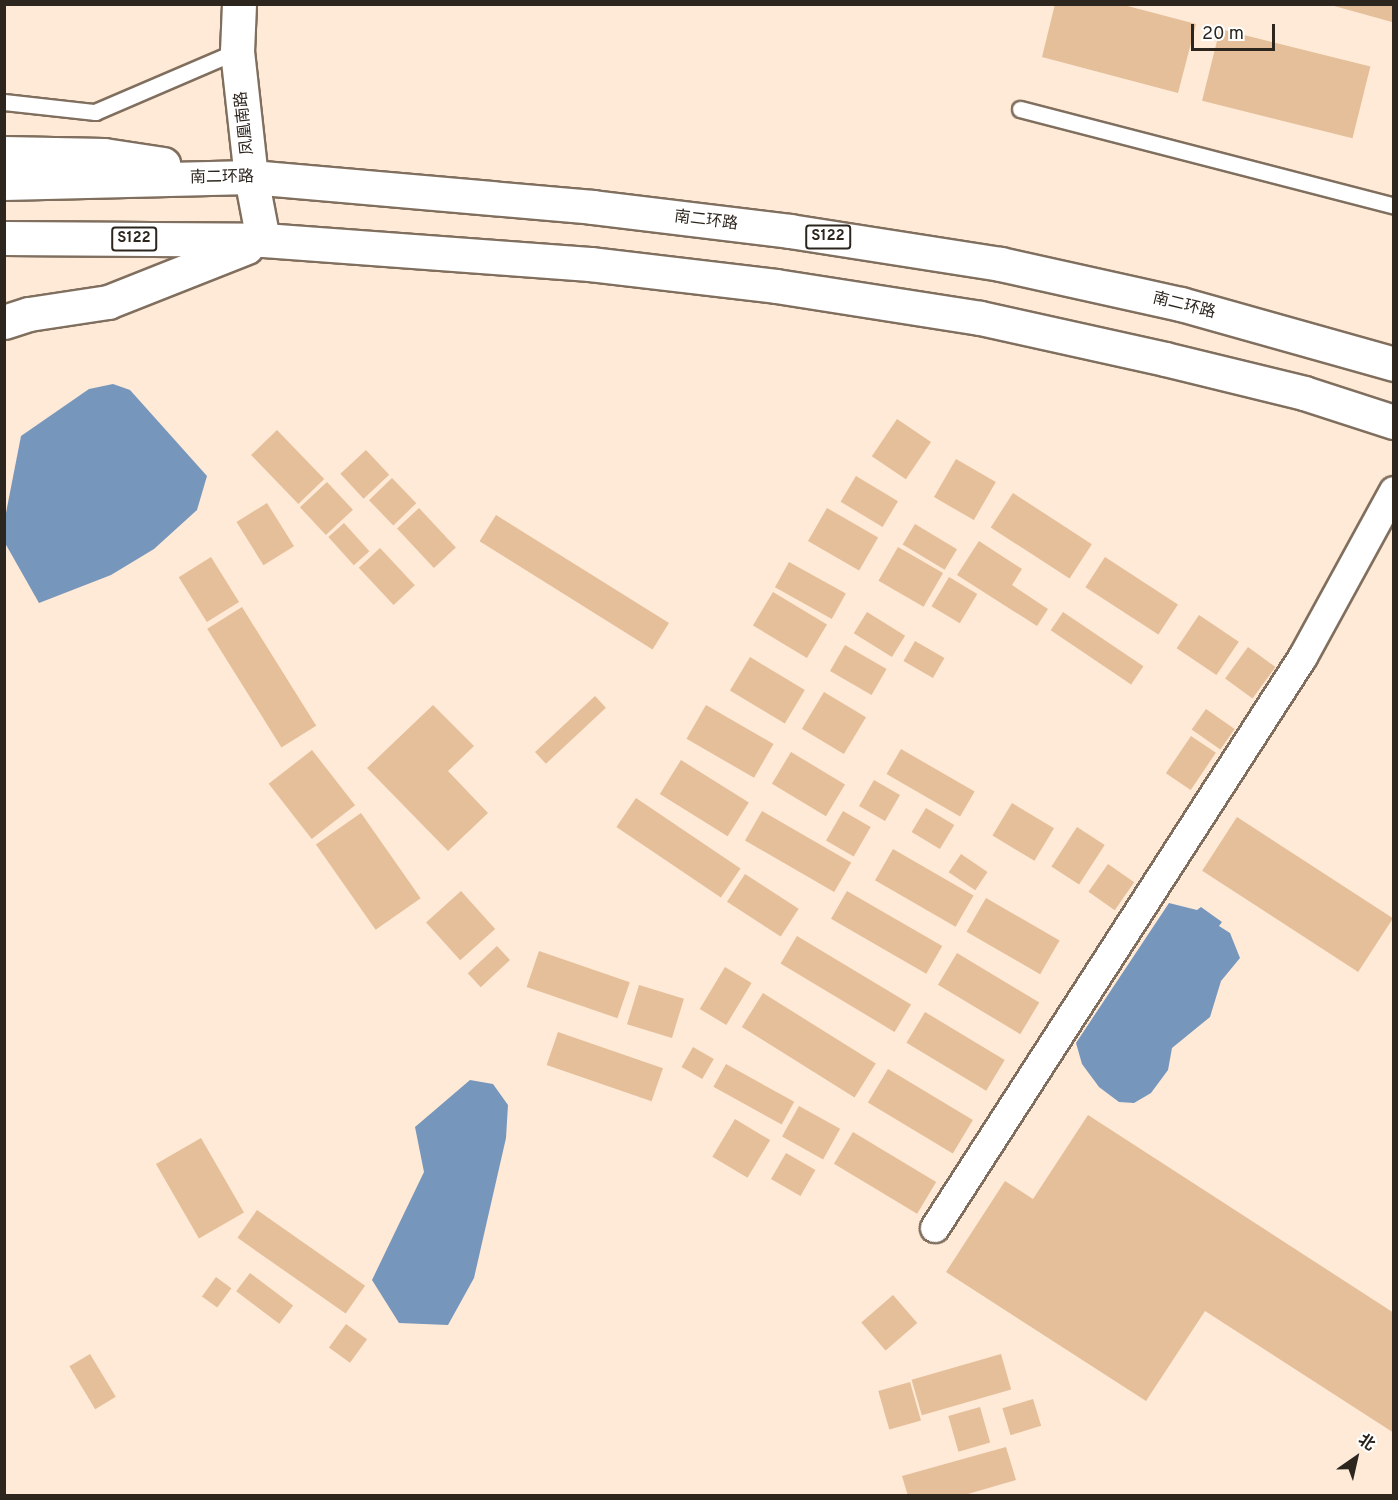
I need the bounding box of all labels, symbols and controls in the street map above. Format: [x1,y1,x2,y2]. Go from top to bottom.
scale bar [1194,12,1278,50]
text: 20 m [1202,23,1244,46]
street label: 凤凰南路 [232,90,258,156]
street label: 南二环路 [190,168,254,188]
street label: 南二环路 [673,208,739,234]
road number: S122 [804,225,852,249]
road number: S122 [110,227,158,251]
street label: 南二环路 [1151,289,1217,323]
north arrow [1326,1428,1386,1488]
text: 北 [1354,1430,1378,1456]

